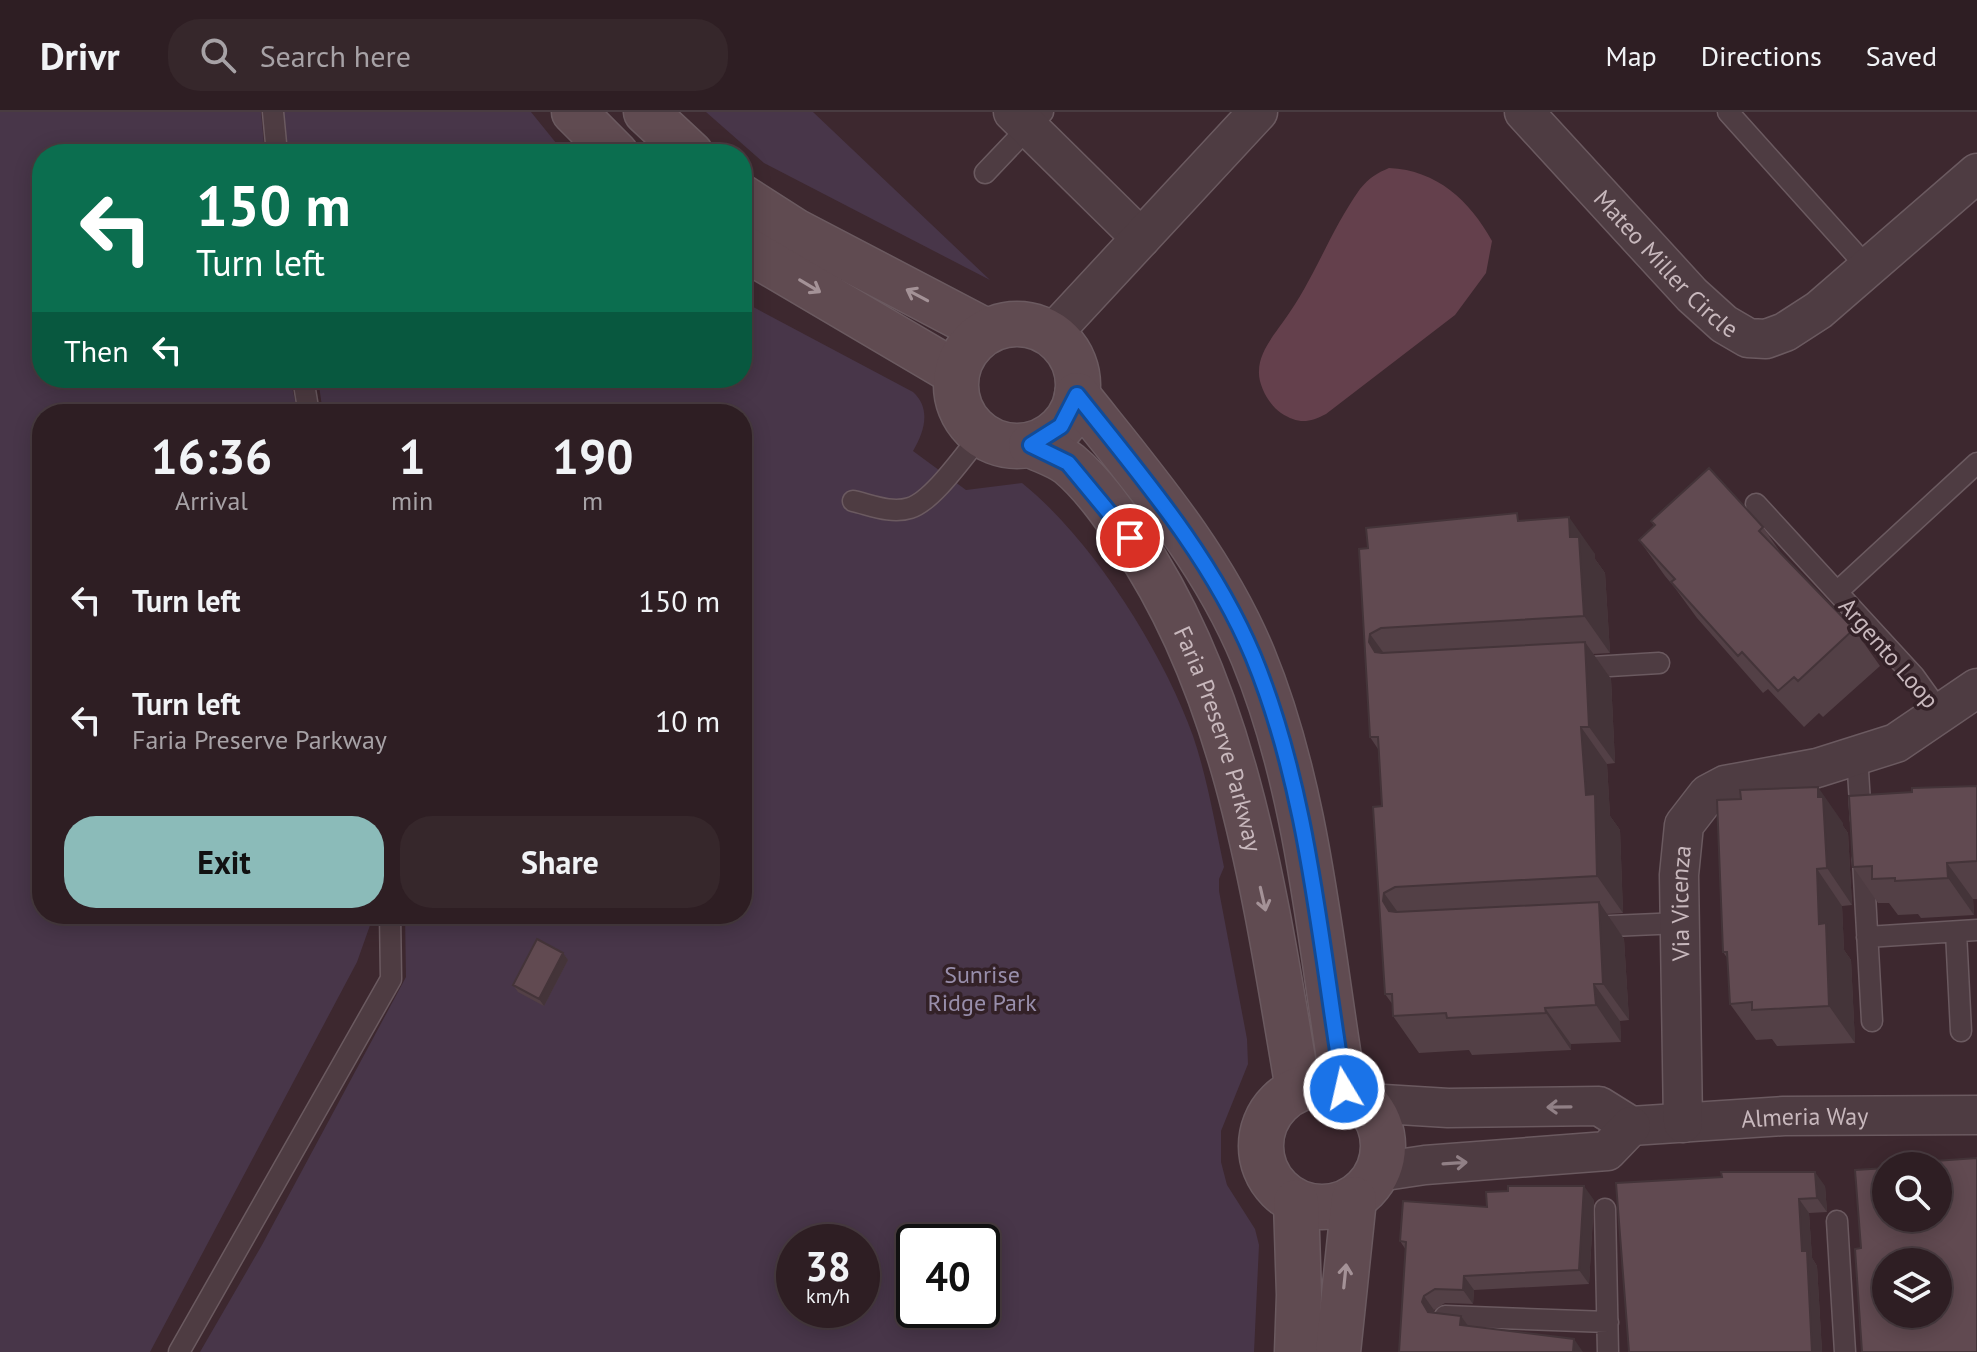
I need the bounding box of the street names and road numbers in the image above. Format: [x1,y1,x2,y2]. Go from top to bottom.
street label: Mateo Miller Circle [1587,183,1744,344]
street label: Argento Loop [1832,591,1946,715]
street label: Faria Preserve Parkway [1167,621,1270,855]
street label: Via Vicenza [1663,844,1697,962]
street label: Almeria Way [1740,1100,1868,1134]

